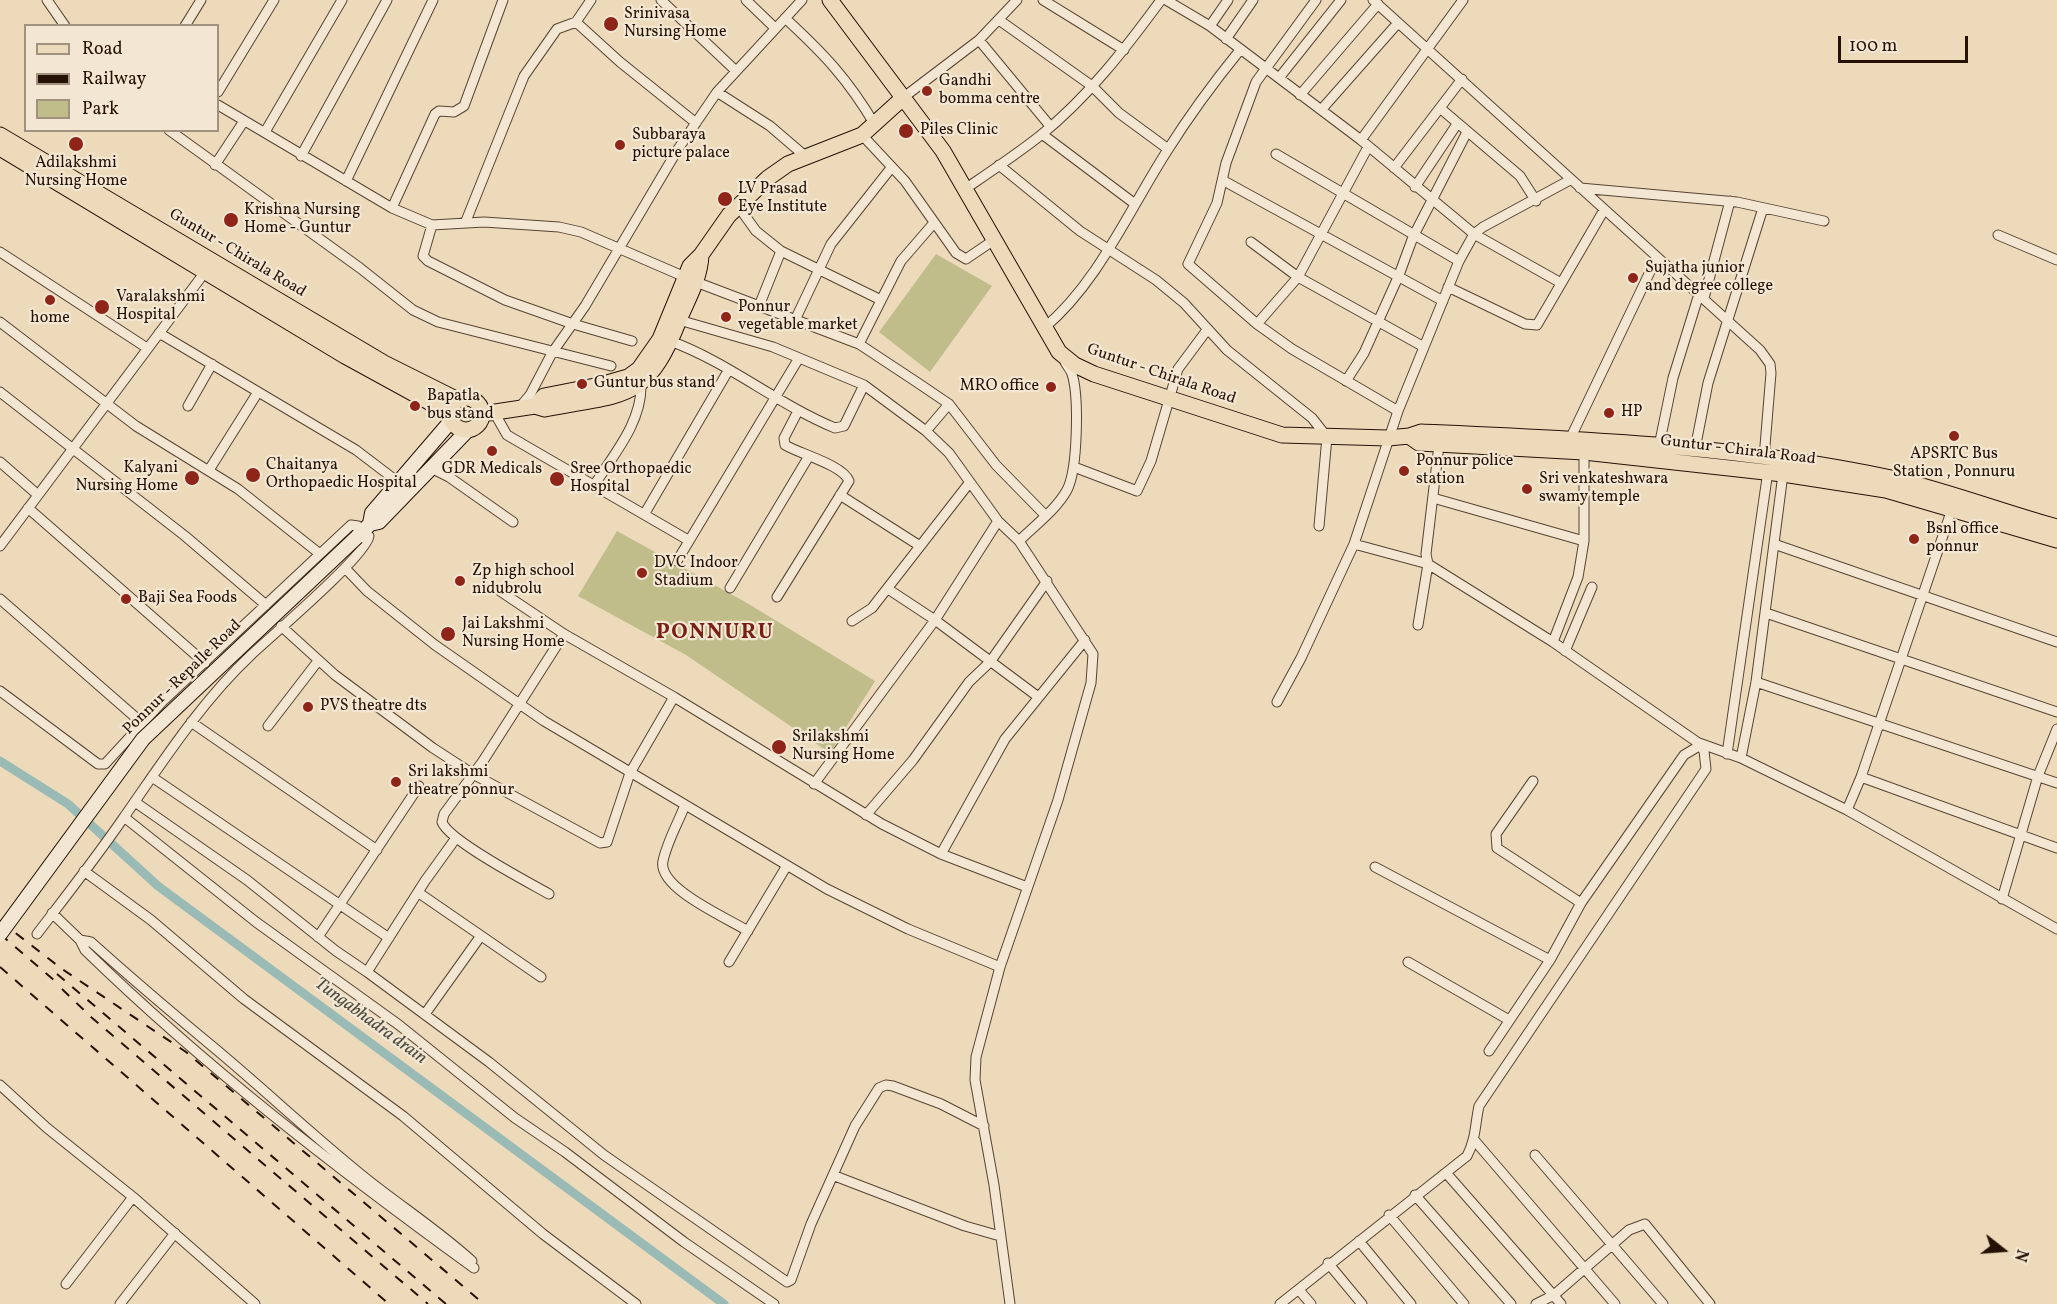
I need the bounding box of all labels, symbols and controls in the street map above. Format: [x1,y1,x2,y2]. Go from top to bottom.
place label: Srinivasa Nursing Home [624,5,726,43]
marker: Srinivasa Nursing Home [602,15,620,33]
legend [24,24,219,132]
scale bar [1841,24,1972,62]
text: 100 m [1849,34,1898,59]
text: Road [82,37,123,62]
text: Railway [82,67,146,92]
place label: Gandhi bomma centre [939,72,1040,110]
marker: Gandhi bomma centre [920,84,934,98]
text: Park [82,97,119,122]
place label: Piles Clinic [920,121,998,141]
marker: Piles Clinic [897,122,915,140]
place label: Subbaraya picture palace [632,126,730,164]
marker: Adilakshmi Nursing Home [67,135,85,153]
marker: Subbaraya picture palace [613,138,627,152]
place label: Adilakshmi Nursing Home [25,154,127,192]
place label: LV Prasad Eye Institute [738,180,827,218]
marker: LV Prasad Eye Institute [716,190,734,208]
place label: Krishna Nursing Home - Guntur [244,201,360,239]
street label: Guntur - Chirala Road [165,206,309,302]
marker: Krishna Nursing Home - Guntur [222,211,240,229]
place label: Sujatha junior and degree college [1645,259,1773,297]
marker: Sujatha junior and degree college [1626,271,1640,285]
place label: Varalakshmi Hospital [116,288,205,326]
marker: home [43,293,57,307]
marker: Varalakshmi Hospital [93,298,111,316]
place label: Ponnur vegetable market [738,298,858,336]
place label: home [30,309,70,329]
marker: Ponnur vegetable market [719,310,733,324]
street label: Guntur - Chirala Road [1084,340,1238,410]
place label: Guntur bus stand [594,374,716,394]
marker: Guntur bus stand [575,377,589,391]
place label: MRO office [960,377,1039,397]
marker: MRO office [1044,380,1058,394]
place label: Bapatla bus stand [427,387,494,425]
marker: Bapatla bus stand [408,399,422,413]
place label: HP [1621,403,1642,423]
marker: HP [1602,406,1616,420]
marker: APSRTC Bus Station , Ponnuru [1947,429,1961,443]
street label: Guntur - Chirala Road [1659,432,1817,470]
marker: GDR Medicals [485,444,499,458]
place label: APSRTC Bus Station , Ponnuru [1893,445,2015,483]
place label: Ponnur police station [1416,452,1513,490]
place label: Chaitanya Orthopaedic Hospital [266,456,417,494]
place label: Kalyani Nursing Home [76,459,178,497]
place label: GDR Medicals [442,460,542,480]
place label: Sree Orthopaedic Hospital [570,460,692,498]
marker: Ponnur police station [1397,464,1411,478]
marker: Chaitanya Orthopaedic Hospital [244,466,262,484]
marker: Kalyani Nursing Home [183,469,201,487]
marker: Sree Orthopaedic Hospital [548,470,566,488]
place label: Sri venkateshwara swamy temple [1539,470,1668,508]
marker: Sri venkateshwara swamy temple [1520,482,1534,496]
place label: Bsnl office ponnur [1926,520,1999,558]
marker: Bsnl office ponnur [1907,532,1921,546]
place label: DVC Indoor Stadium [654,554,738,592]
place label: Zp high school nidubrolu [472,562,575,600]
marker: DVC Indoor Stadium [635,566,649,580]
marker: Zp high school nidubrolu [453,574,467,588]
place label: Baji Sea Foods [138,589,237,609]
marker: Baji Sea Foods [119,592,133,606]
place label: Jai Lakshmi Nursing Home [462,615,564,653]
street label: Ponnur - Repalle Road [120,616,246,740]
district label: PONNURU [656,621,774,647]
marker: Jai Lakshmi Nursing Home [439,625,457,643]
place label: PVS theatre dts [320,697,427,717]
marker: PVS theatre dts [301,700,315,714]
place label: Srilakshmi Nursing Home [792,728,894,766]
marker: Srilakshmi Nursing Home [770,738,788,756]
place label: Sri lakshmi theatre ponnur [408,763,514,801]
marker: Sri lakshmi theatre ponnur [389,775,403,789]
water label: Tungabhadra drain [310,974,430,1070]
north arrow [1973,1220,2033,1280]
text: N [2008,1246,2032,1264]

